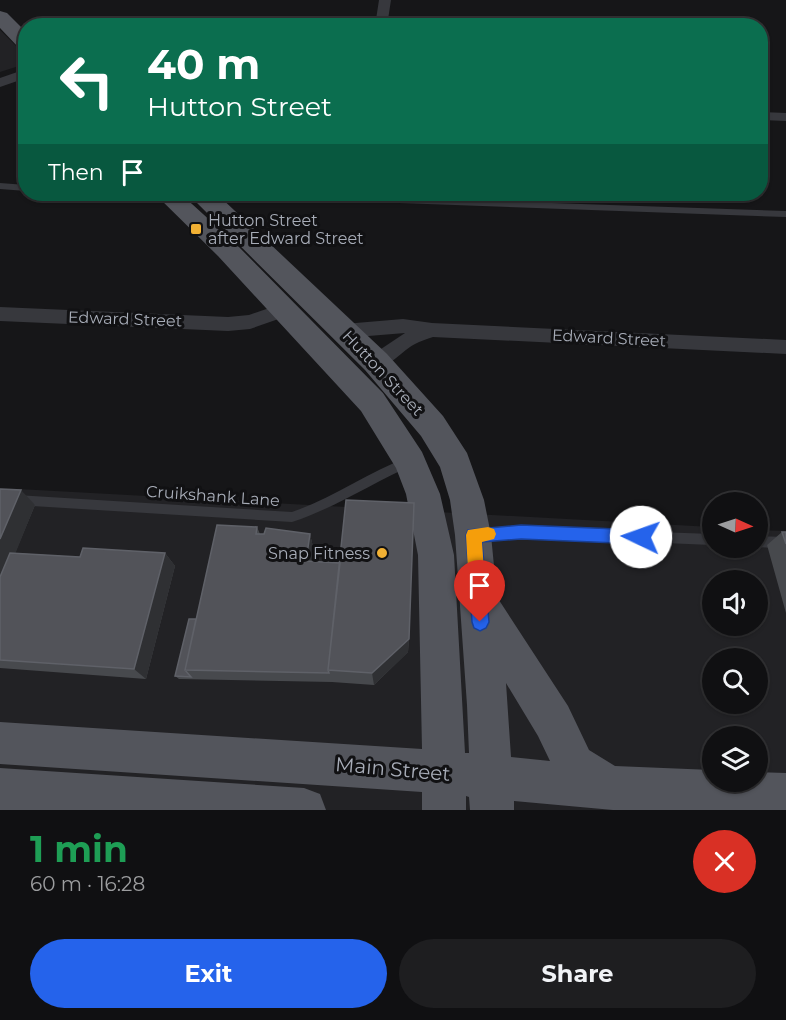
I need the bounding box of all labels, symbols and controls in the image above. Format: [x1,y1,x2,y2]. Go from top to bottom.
text: 40 m [147,38,260,90]
icon: left [48,42,126,120]
text: Hutton Street [147,90,332,123]
icon: arrive [116,156,149,189]
text: Then [48,159,104,186]
place label: Hutton Street after Edward Street [208,211,364,248]
marker: Hutton Street after Edward Street [189,222,203,236]
street label: Edward Street [68,308,183,331]
street label: Hutton Street [339,326,428,420]
street label: Edward Street [551,326,667,351]
street label: Cruikshank Lane [145,482,281,510]
north arrow [702,492,768,558]
map controls [702,492,768,792]
position arrow [609,505,673,569]
place label: Snap Fitness [268,544,370,563]
marker: Snap Fitness [375,546,389,560]
pin [454,560,505,622]
icon: arrive [463,569,496,602]
button: sound [702,570,768,636]
button: search [702,648,768,714]
button: layers [702,726,768,792]
street label: Main Street [334,752,452,786]
text: 1 min [30,827,128,871]
button: close [693,830,756,893]
text: 60 m · 16:28 [30,872,145,896]
button: Exit [30,939,387,1008]
button: Share [399,939,756,1008]

